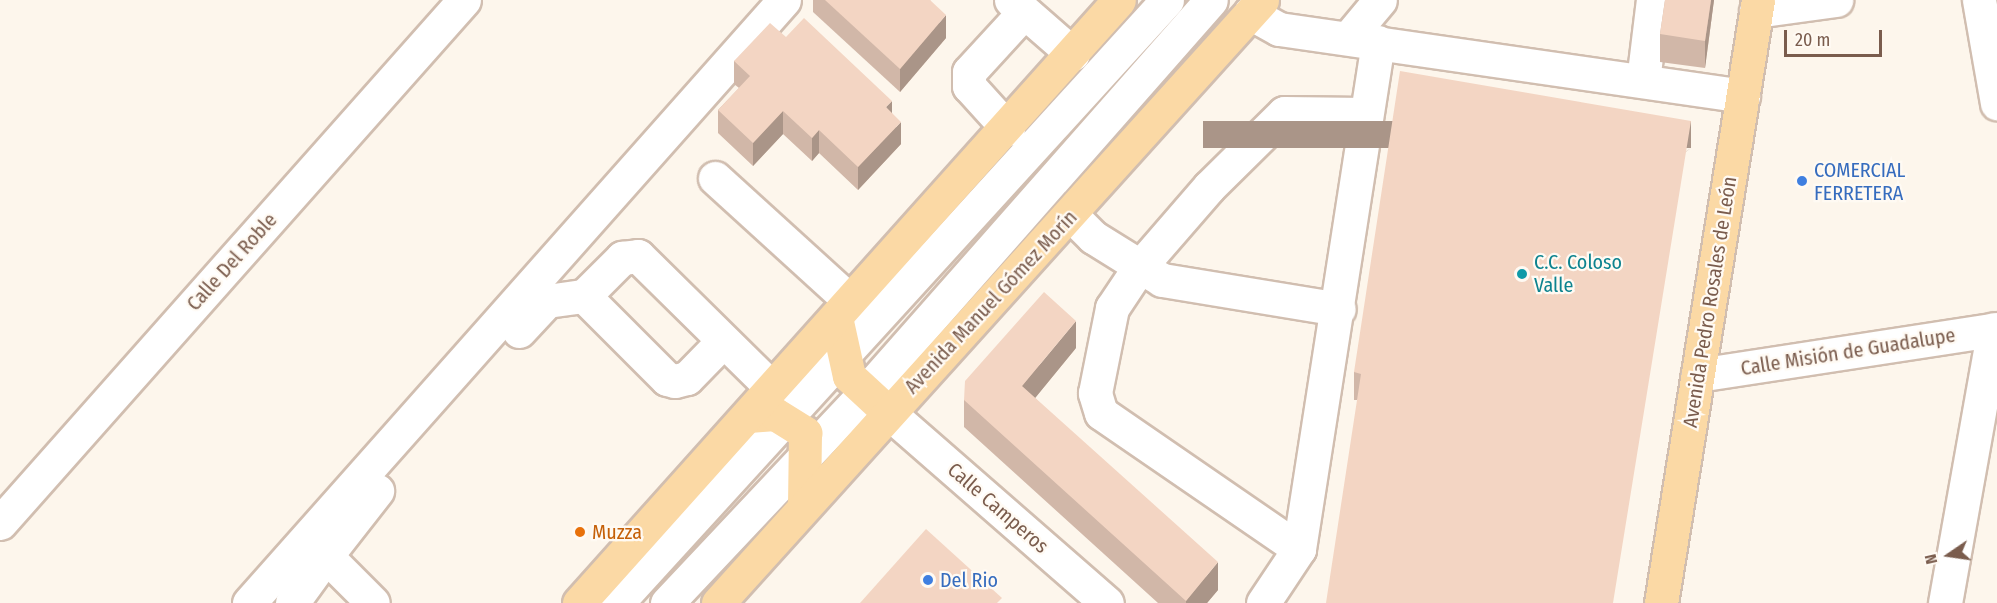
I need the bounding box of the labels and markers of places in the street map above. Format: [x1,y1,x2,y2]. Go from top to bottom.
place label: COMERCIAL FERRETERA [1814,158,1905,205]
marker: COMERCIAL FERRETERA [1795,174,1809,188]
place label: C.C. Coloso Valle [1534,250,1622,297]
marker: C.C. Coloso Valle [1515,267,1529,281]
place label: Muzza [592,520,642,544]
marker: Muzza [573,525,587,539]
place label: Del Rio [940,568,998,592]
marker: Del Rio [921,573,935,587]

